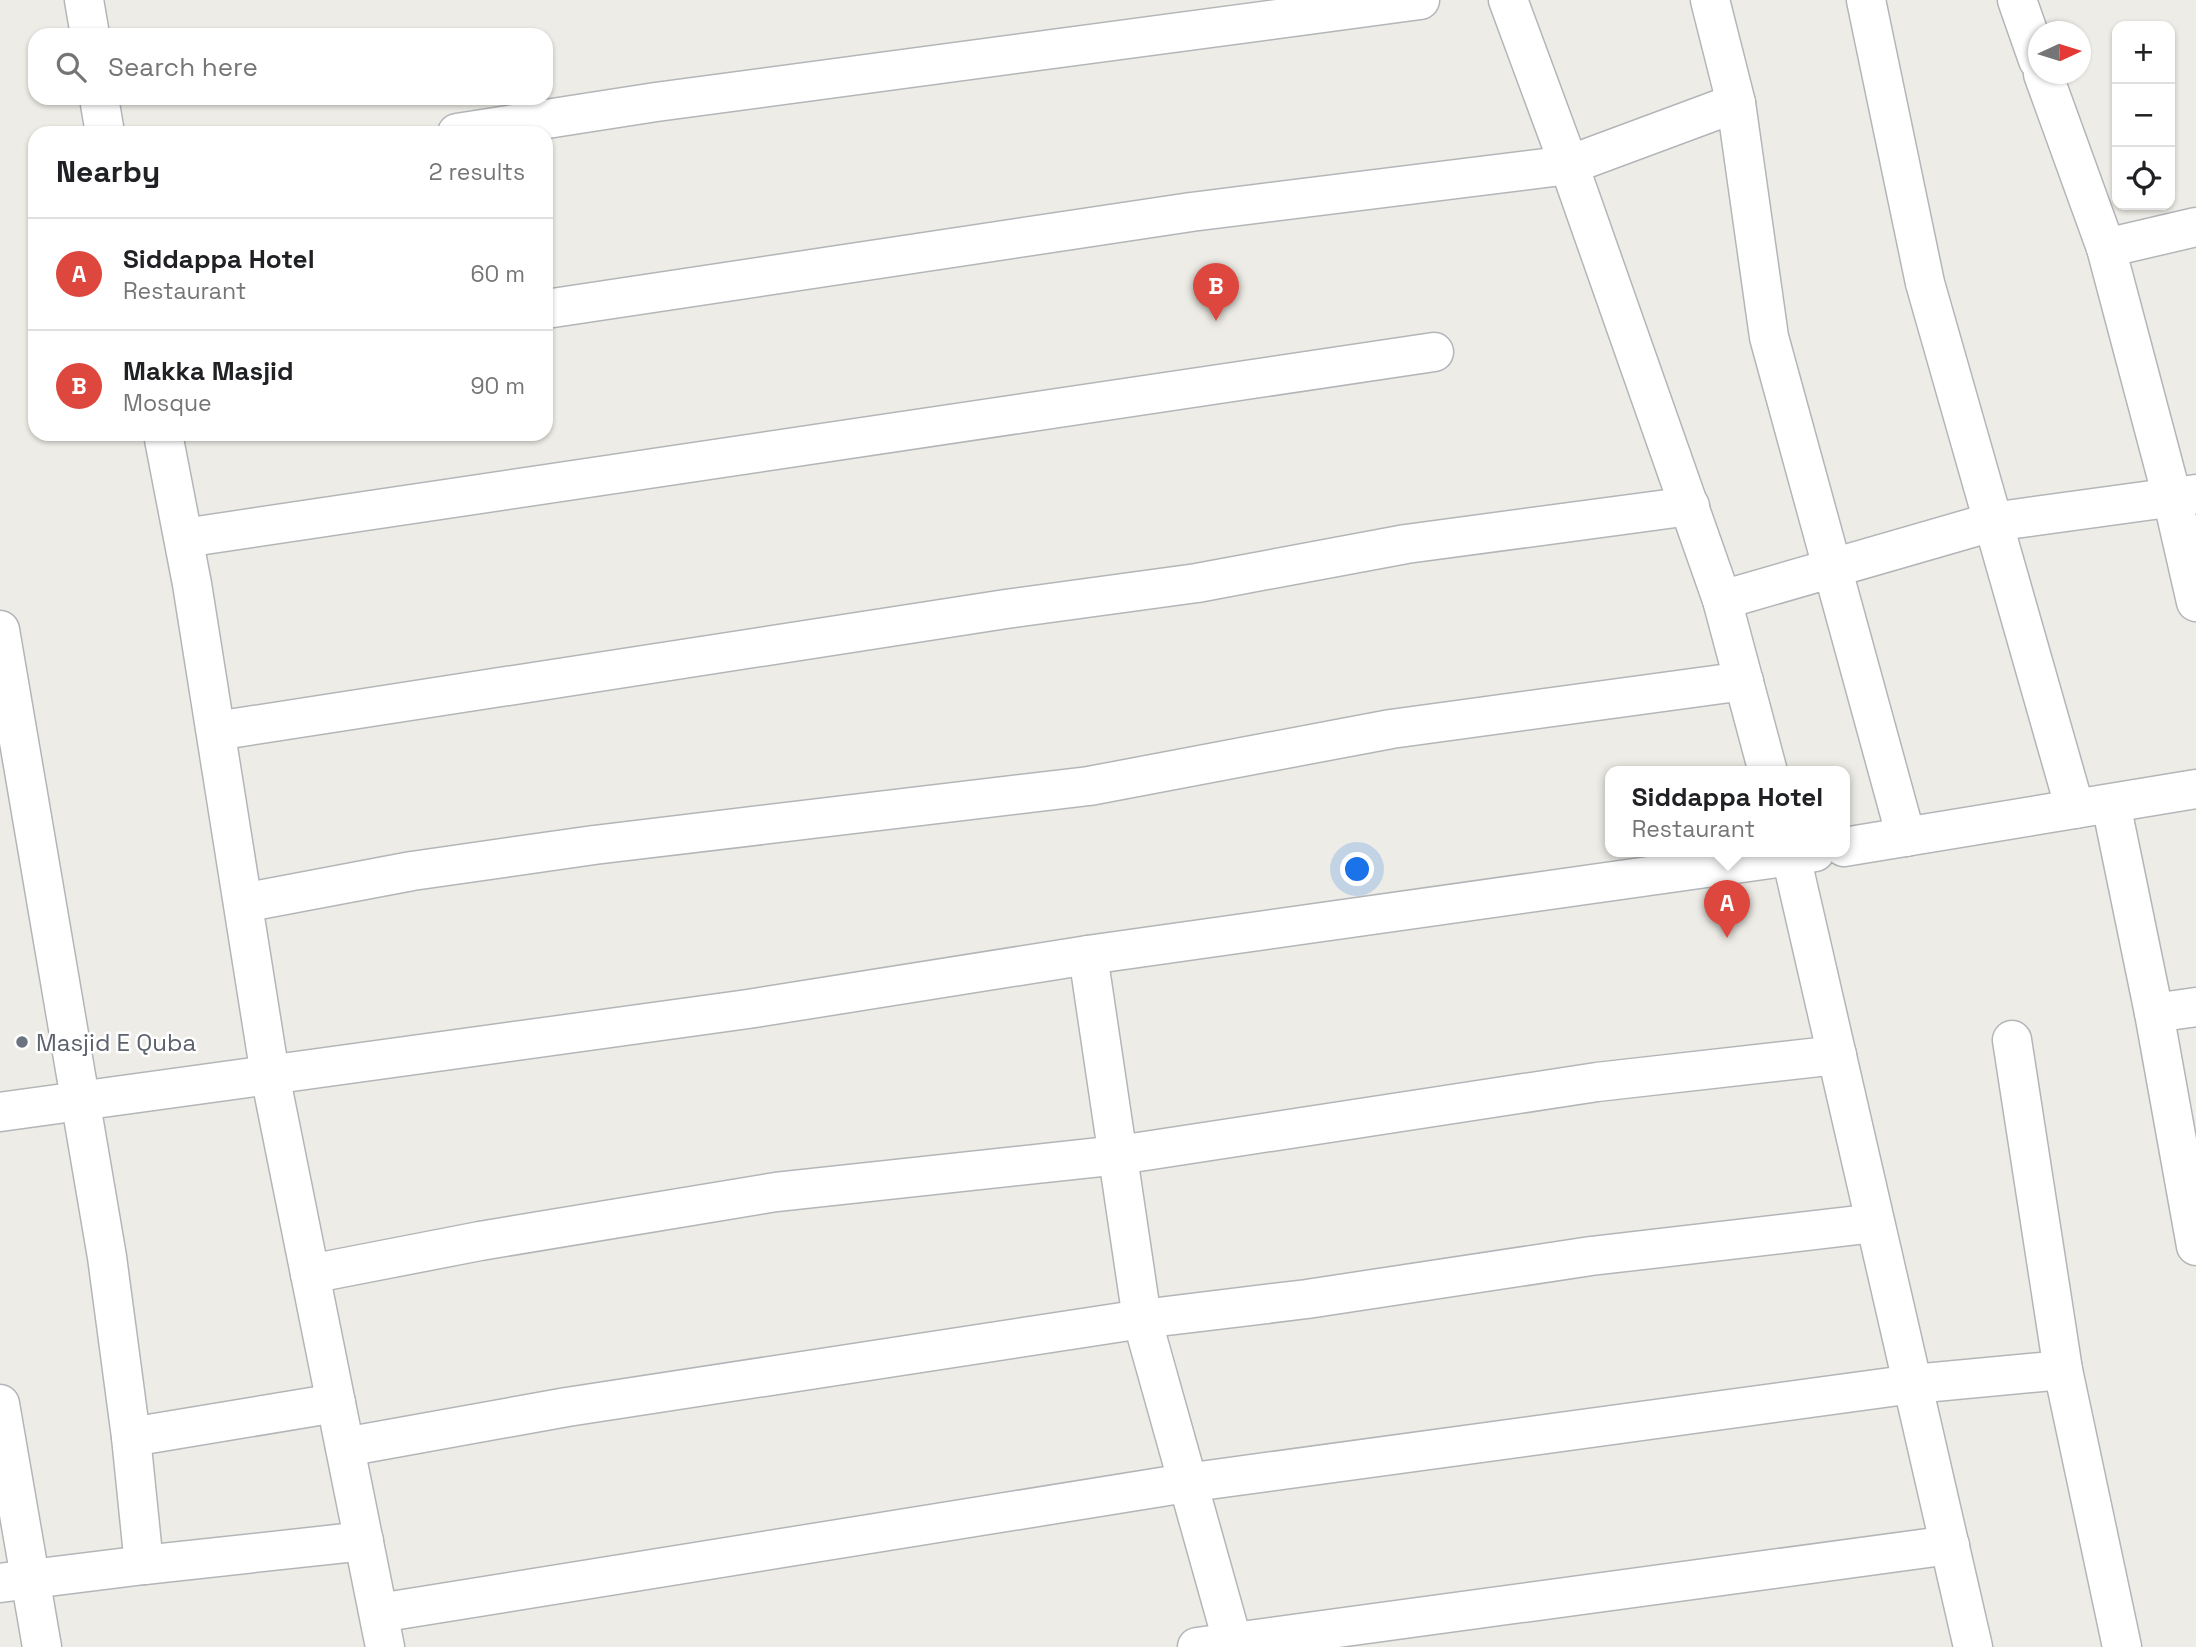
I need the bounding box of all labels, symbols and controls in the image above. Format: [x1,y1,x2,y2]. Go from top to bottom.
north arrow [2028,21,2091,84]
map controls [2112,21,2175,210]
button: + [2112,21,2175,84]
search box [28,28,553,105]
icon: search [52,48,90,86]
text: Search here [108,50,258,84]
button: − [2112,84,2175,147]
button: locate [2112,147,2175,210]
text: Nearby [56,152,160,191]
text: 2 results [429,157,525,187]
text: Siddappa Hotel [123,242,315,276]
text: A [72,259,86,289]
text: 60 m [470,259,525,289]
pin: B [1193,263,1239,321]
text: Restaurant [123,276,246,306]
text: Makka Masjid [123,354,294,388]
text: B [71,371,87,401]
text: 90 m [470,371,525,401]
text: Mosque [123,388,212,418]
popup [1605,766,1850,857]
text: Siddappa Hotel [1632,780,1823,814]
text: Restaurant [1632,814,1755,844]
your location [1340,852,1374,886]
pin: A [1704,880,1750,938]
place label: Masjid E Quba [36,1027,196,1058]
marker: Masjid E Quba [14,1034,30,1050]

